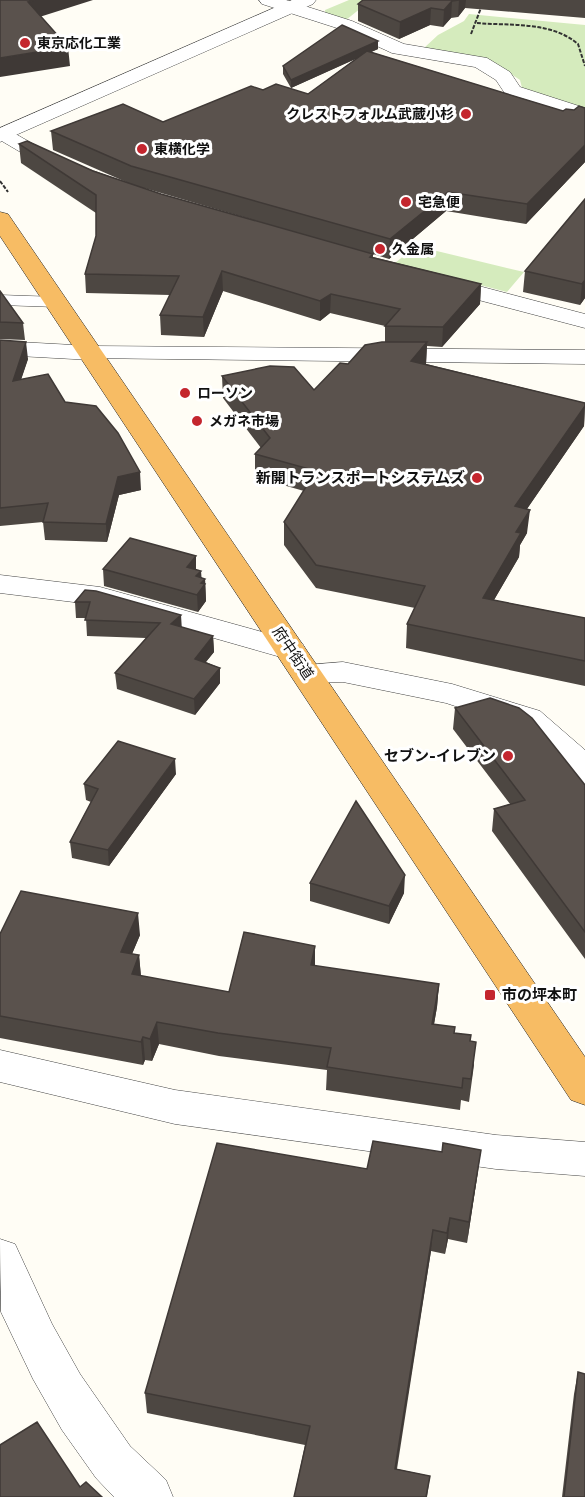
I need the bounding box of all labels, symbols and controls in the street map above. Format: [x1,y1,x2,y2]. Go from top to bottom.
place label: 東京応化工業 [37,35,121,51]
marker: 東京応化工業 [18,36,32,50]
place label: クレストフォルム武蔵小杉 [286,106,454,122]
marker: クレストフォルム武蔵小杉 [459,107,473,121]
place label: 東横化学 [154,141,210,157]
marker: 東横化学 [135,142,149,156]
place label: 宅急便 [418,194,460,210]
marker: 宅急便 [399,195,413,209]
place label: 久金属 [392,241,434,257]
marker: 久金属 [373,242,387,256]
place label: ローソン [197,385,253,401]
marker: ローソン [178,386,192,400]
place label: メガネ市場 [209,413,279,429]
marker: メガネ市場 [190,414,204,428]
place label: 新開トランスポートシステムズ [256,469,465,487]
marker: 新開トランスポートシステムズ [470,471,484,485]
street label: 府中街道 [269,623,317,683]
place label: セブン-イレブン [384,747,496,765]
marker: セブン-イレブン [501,749,515,763]
place label: 市の坪本町 [502,986,577,1004]
marker: 市の坪本町 [483,988,497,1002]

